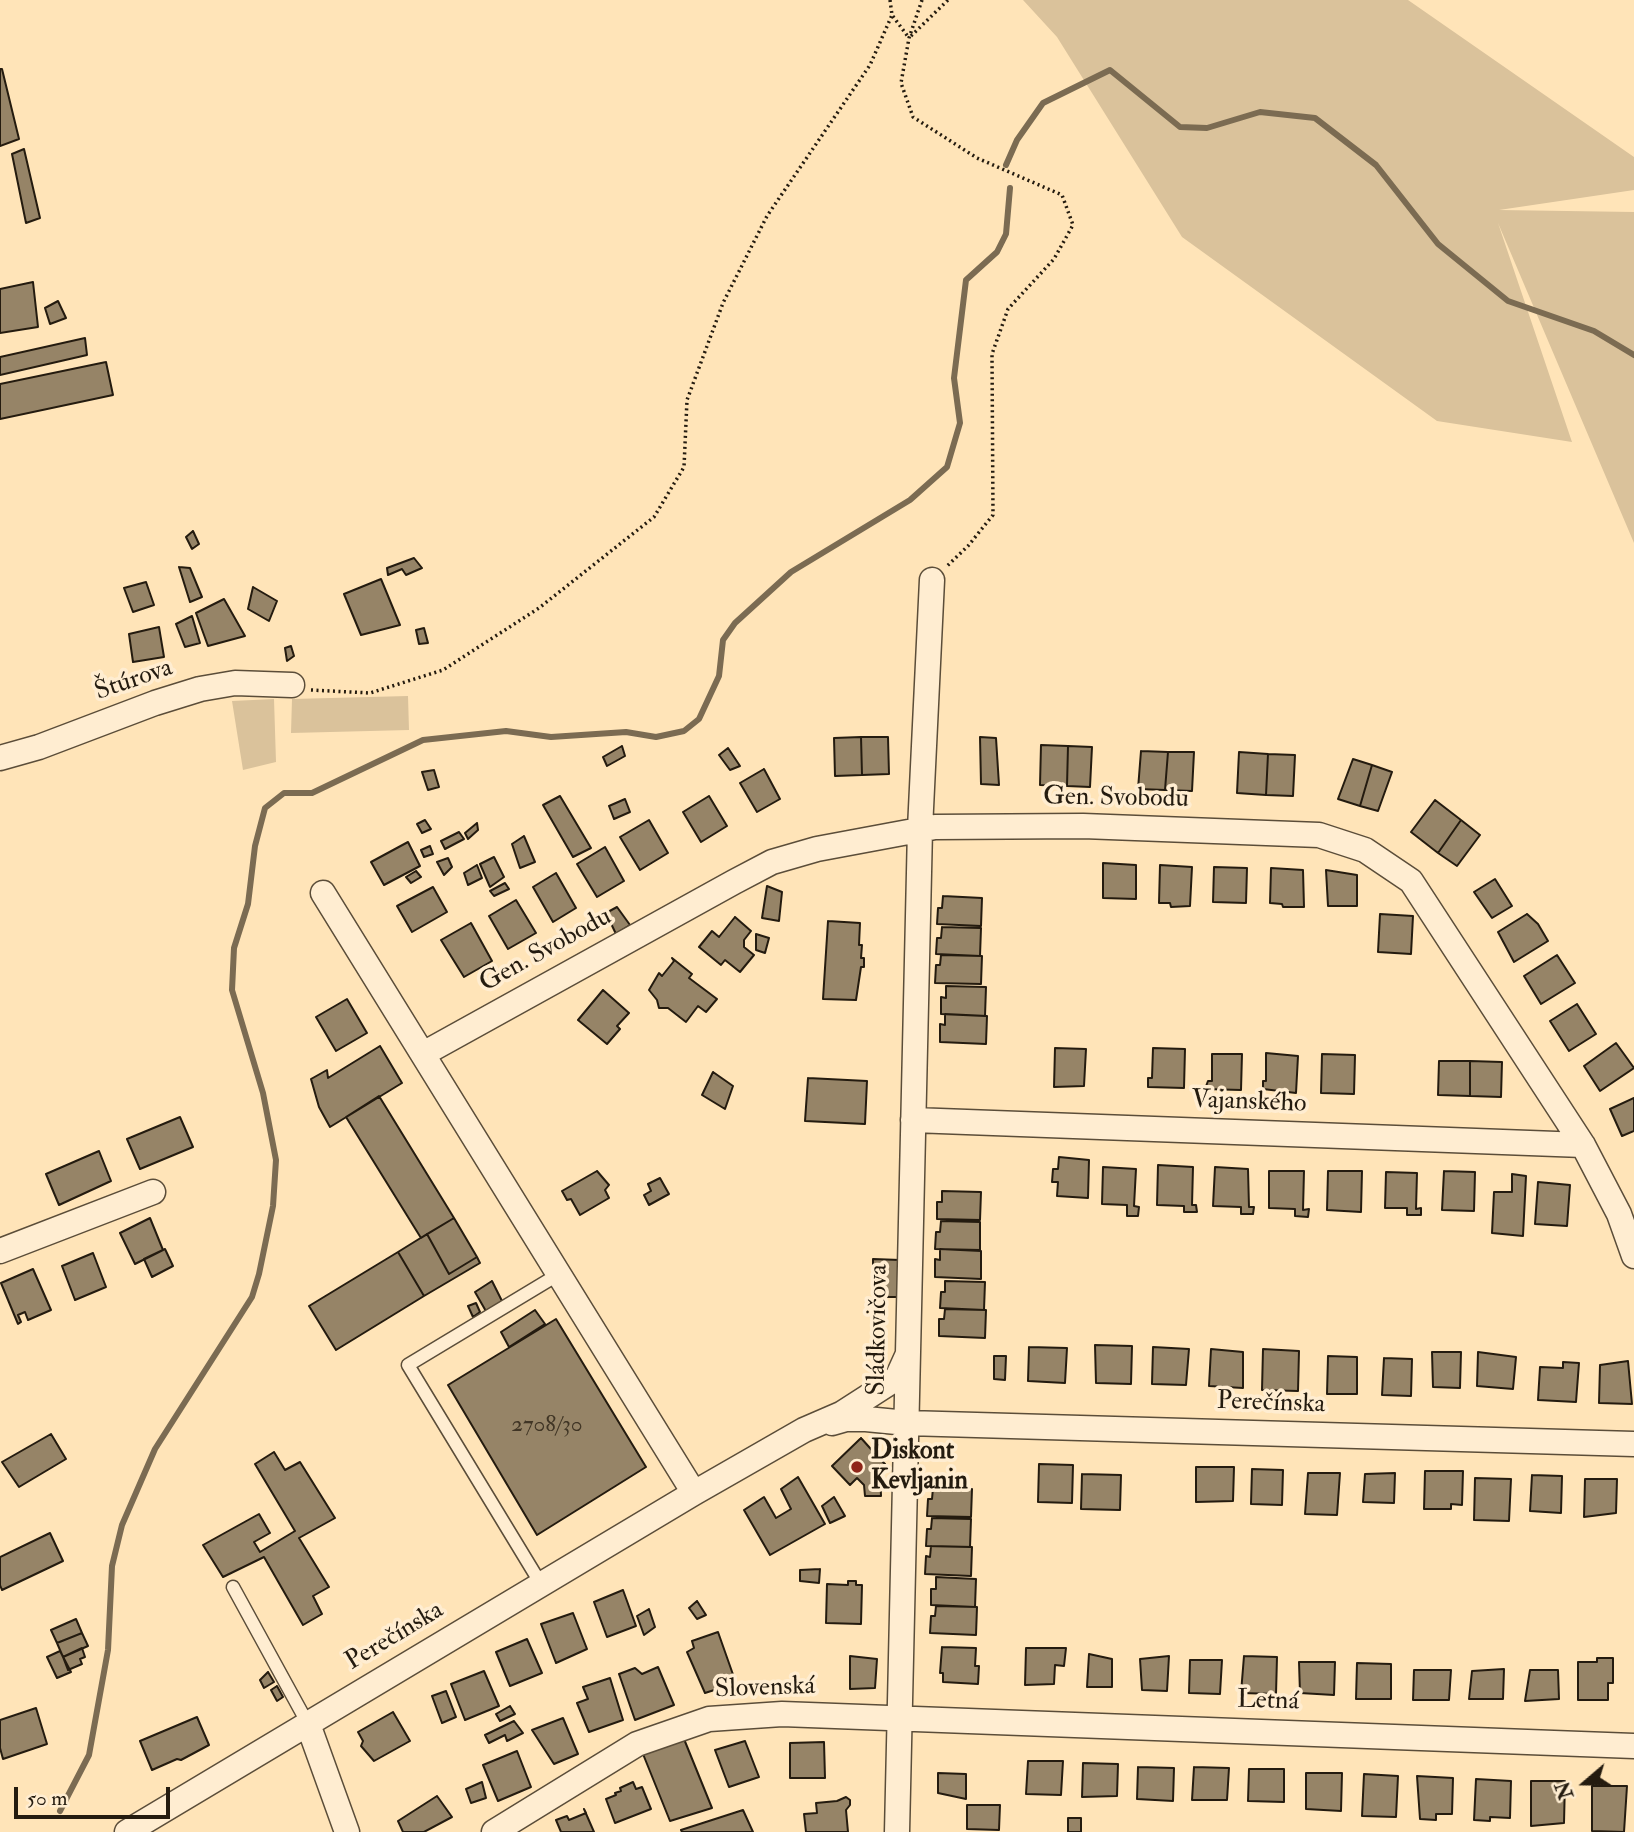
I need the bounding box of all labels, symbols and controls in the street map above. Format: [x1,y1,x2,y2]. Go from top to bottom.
street label: Štúrova [91,653,177,709]
street label: Gen. Svobodu [1043,782,1189,816]
street label: Gen. Svobodu [475,902,617,1000]
street label: Vajanského [1191,1085,1307,1121]
street label: Sládkovičova [862,1264,896,1396]
street label: Perečínska [1216,1387,1326,1421]
house number: 2708/30 [511,1412,583,1440]
place label: Diskont Kevljanin [871,1436,968,1498]
marker: Diskont Kevljanin [849,1459,865,1475]
street label: Perečínska [340,1596,450,1678]
street label: Slovenská [714,1672,816,1706]
street label: Letná [1236,1685,1300,1719]
north arrow [1550,1748,1620,1818]
scale bar [18,1772,173,1816]
text: N [1551,1778,1579,1802]
text: 50 m [27,1785,68,1812]

